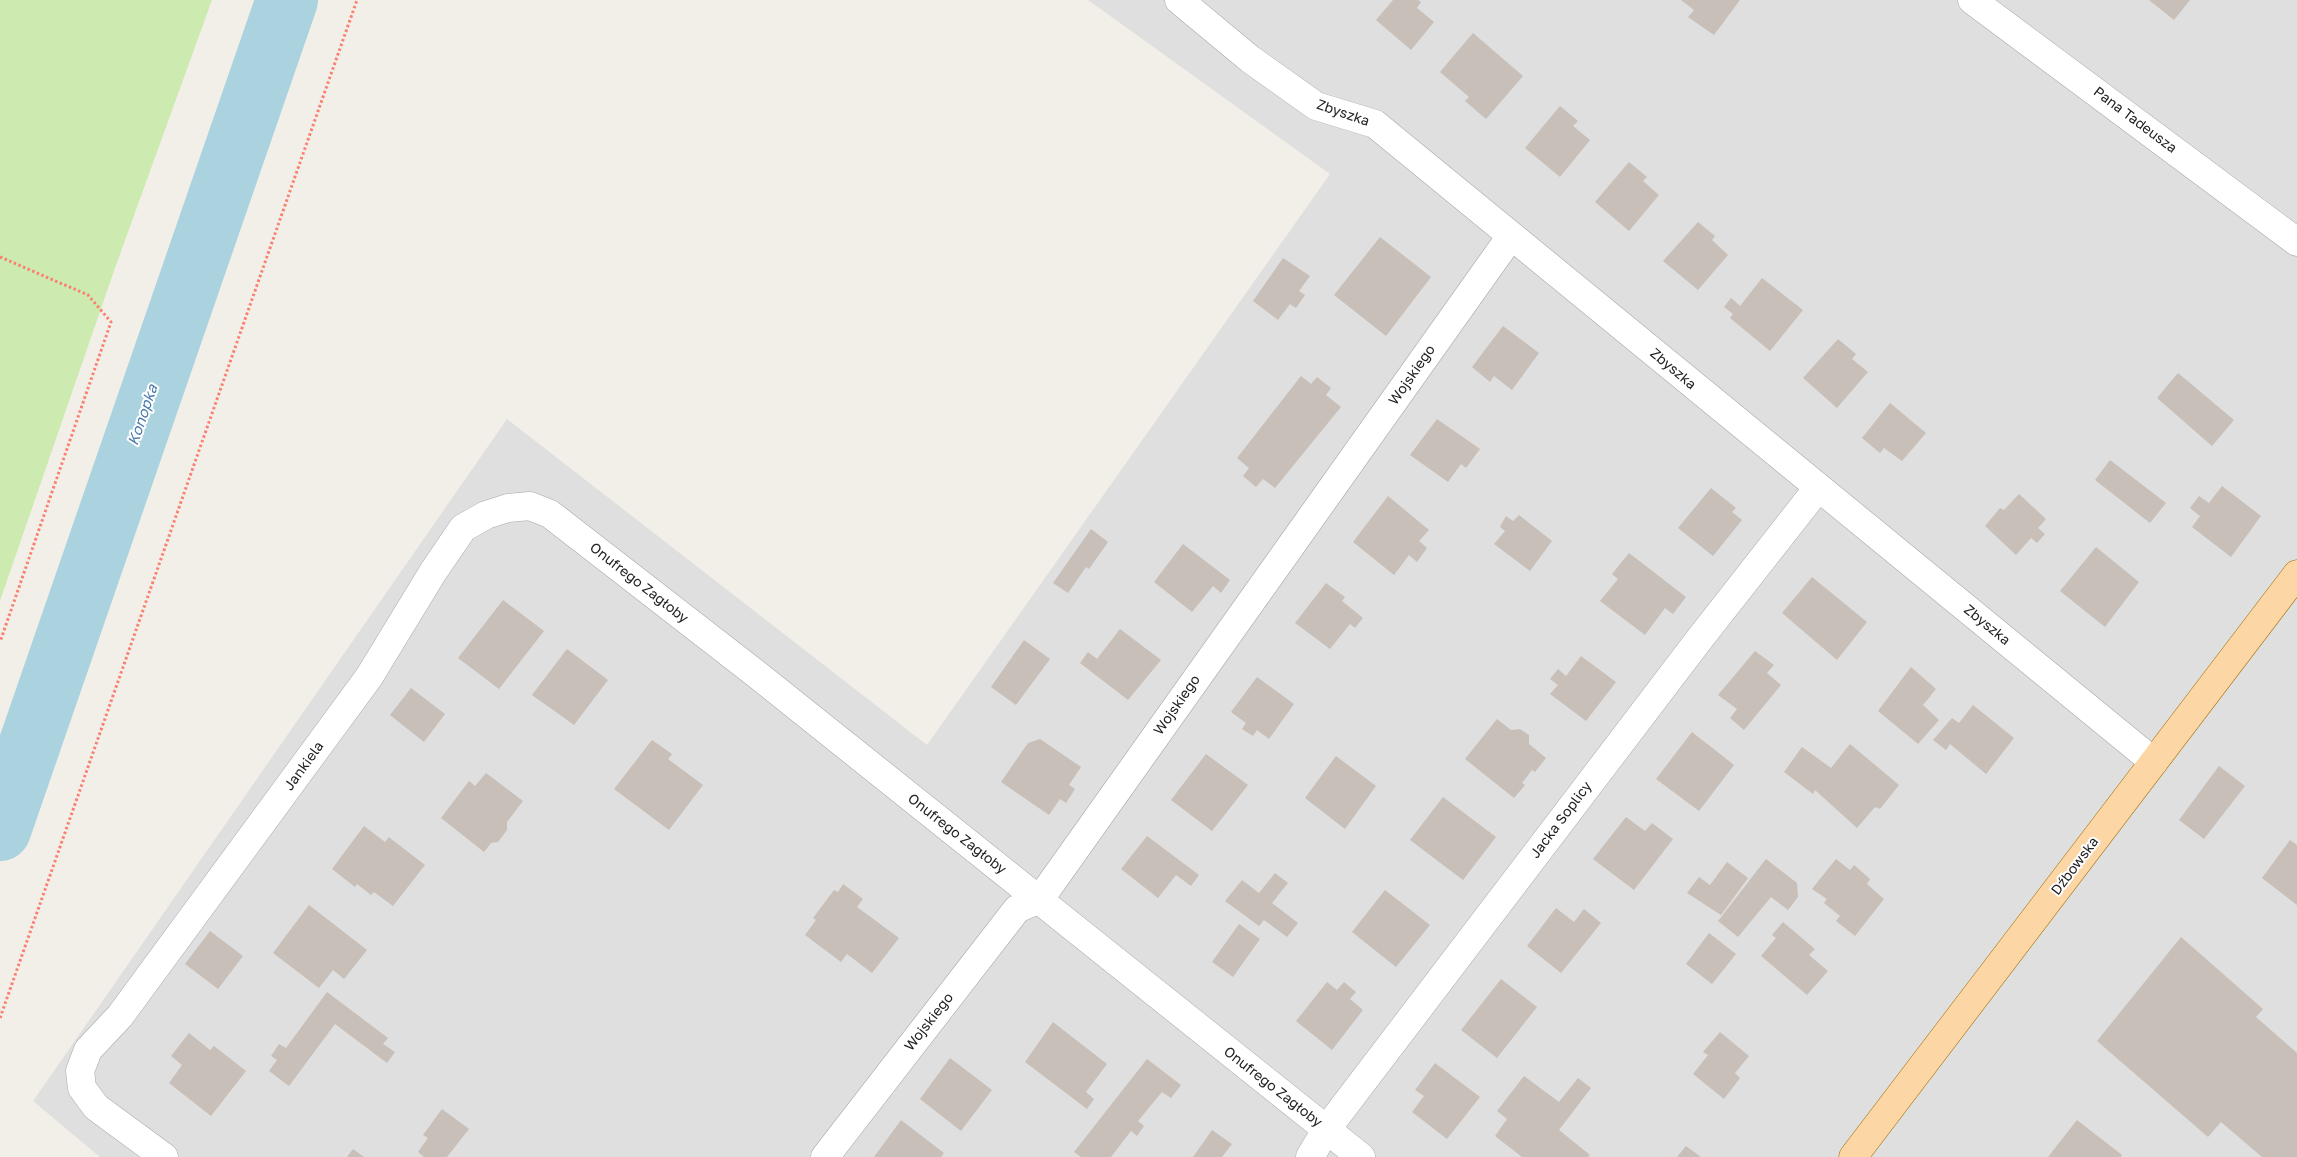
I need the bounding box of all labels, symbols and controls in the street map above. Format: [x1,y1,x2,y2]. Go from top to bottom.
street label: Pana Tadeusza [2090,83,2180,157]
street label: Zbyszka [1314,96,1372,130]
street label: Wojskiego [1385,342,1439,408]
street label: Zbyszka [1647,345,1699,393]
water label: Konopka [124,382,162,448]
street label: Onufrego Zagłoby [586,539,692,627]
street label: Zbyszka [1960,601,2014,649]
street label: Wojskiego [1150,672,1204,738]
street label: Jankiela [281,738,327,794]
street label: Jacka Soplicy [1527,778,1595,862]
street label: Onufrego Zagłoby [904,790,1010,878]
street label: Dźbowska [2048,834,2102,898]
street label: Wojskiego [901,990,957,1054]
street label: Onufrego Zagłoby [1220,1043,1326,1131]

